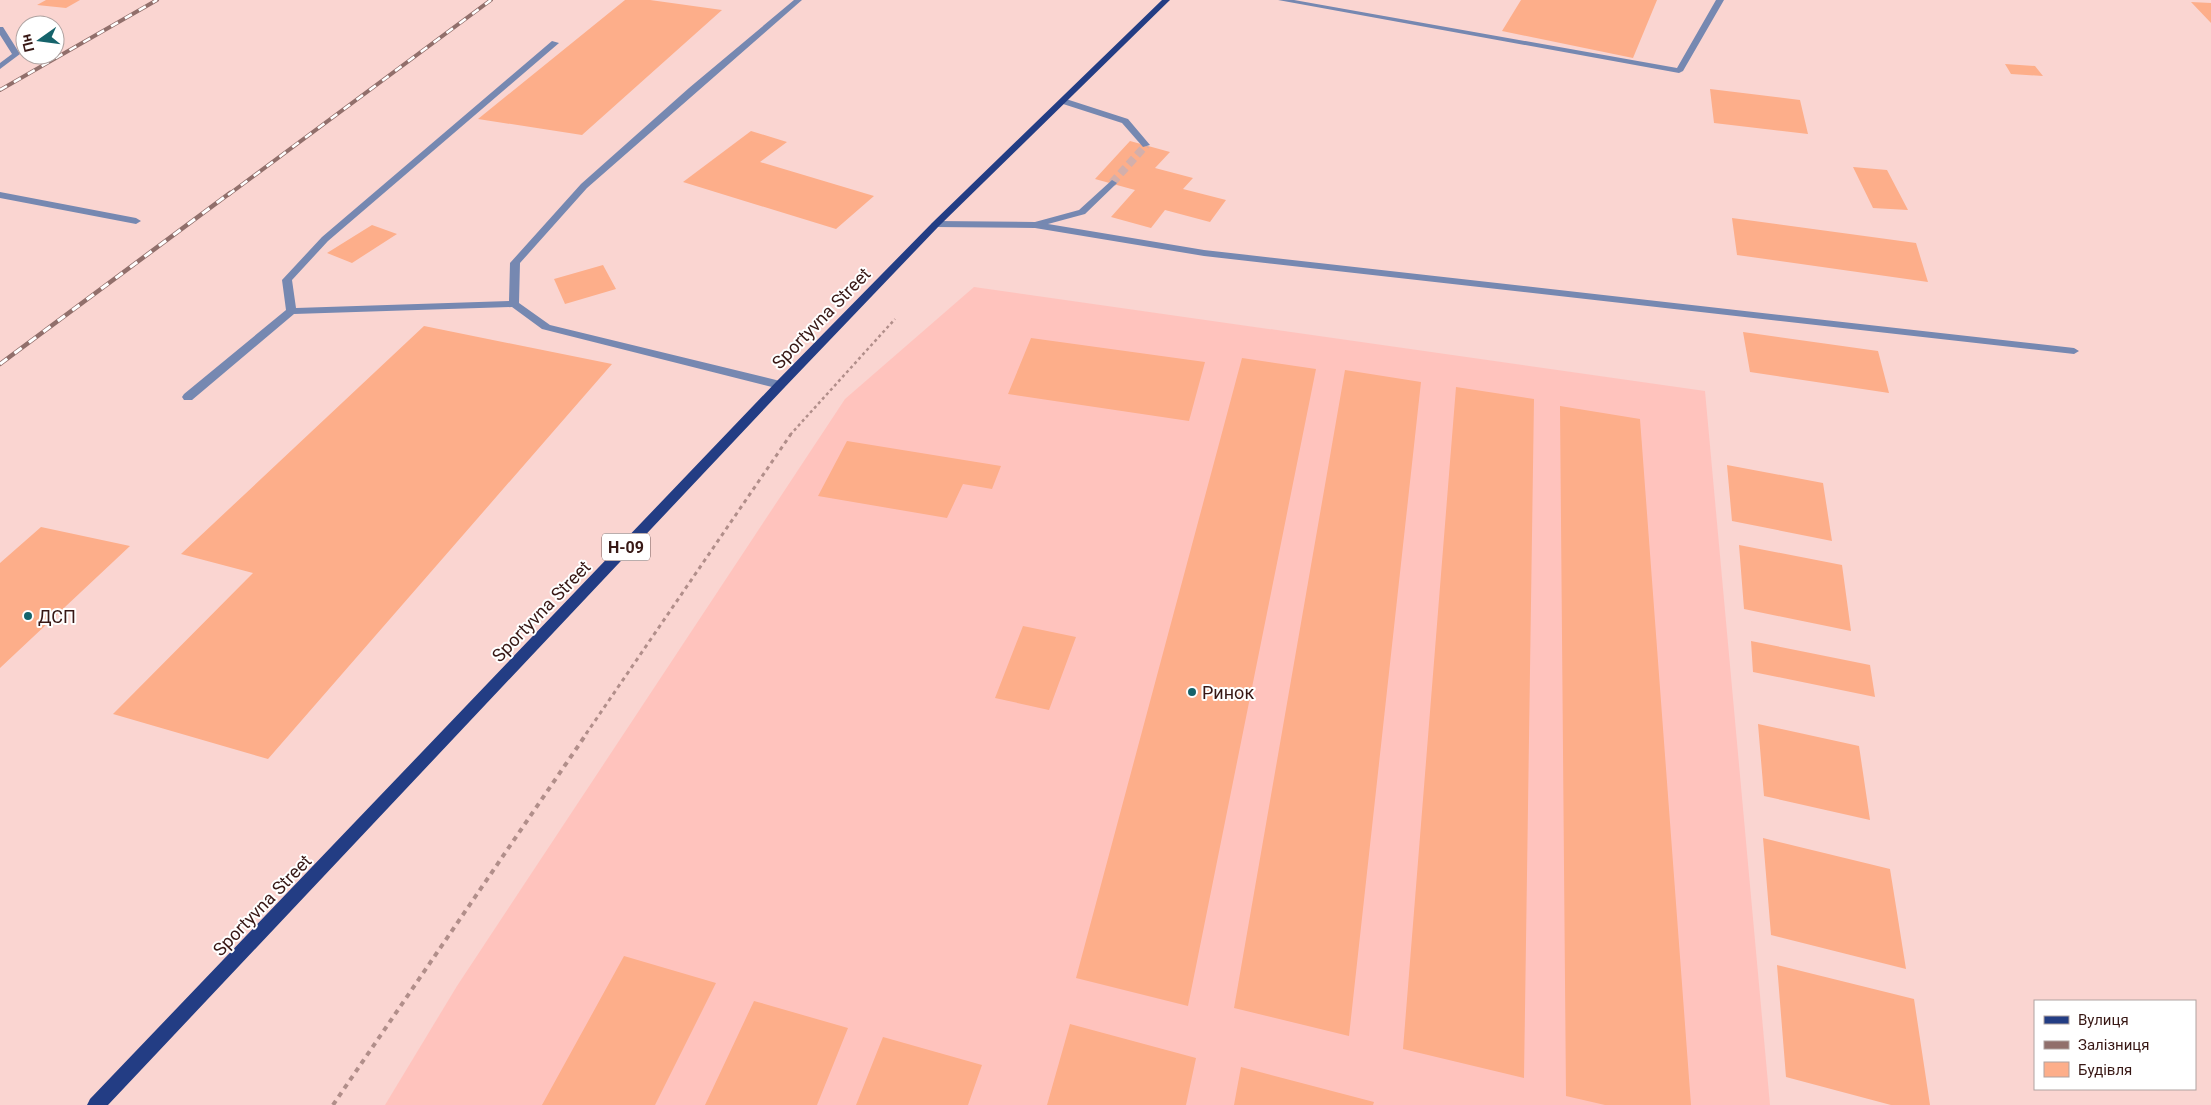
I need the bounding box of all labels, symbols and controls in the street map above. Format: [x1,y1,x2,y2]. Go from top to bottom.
north arrow [15,15,65,65]
text: Пн [17,32,37,54]
street label: Sportyvna Street [767,263,875,373]
road number: Н-09 [602,534,650,560]
street label: Sportyvna Street [487,556,595,666]
place label: ДСП [38,606,76,627]
marker: ДСП [22,610,34,622]
place label: Ринок [1202,682,1254,703]
marker: Ринок [1186,686,1198,698]
street label: Sportyvna Street [208,850,316,960]
legend [2034,1000,2196,1090]
text: Вулиця [2078,1011,2129,1029]
text: Залізниця [2078,1036,2150,1054]
text: Будівля [2078,1061,2132,1079]

